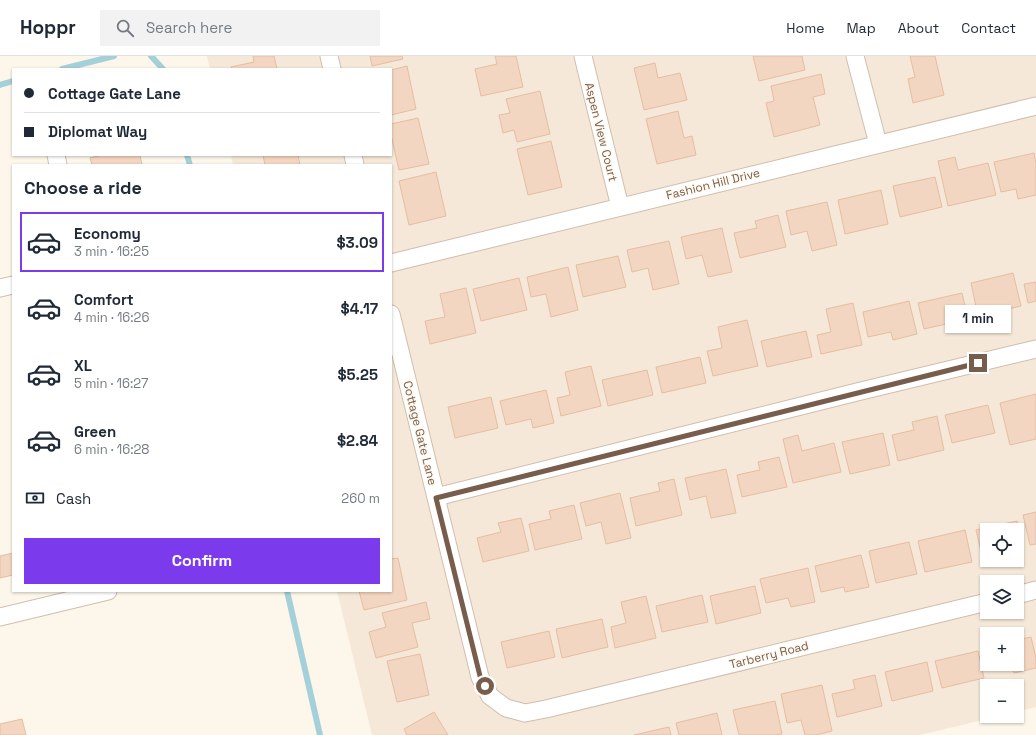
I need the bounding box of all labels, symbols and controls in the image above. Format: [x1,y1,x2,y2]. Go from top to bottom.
search box [100,10,380,46]
text: Hoppr [20,15,76,40]
icon: search [114,17,136,39]
text: Search here [146,18,232,37]
text: Home [786,19,824,37]
text: Map [846,19,876,37]
text: About [898,19,939,37]
text: Contact [961,19,1016,37]
street label: Aspen View Court [581,81,621,183]
text: Cottage Gate Lane [48,84,181,103]
text: Diplomat Way [48,122,147,141]
street label: Fashion Hill Drive [664,165,762,203]
text: Choose a ride [24,176,142,199]
icon: car [26,224,62,260]
text: Economy [74,224,141,243]
text: $3.09 [337,233,378,252]
text: 3 min · 16:25 [74,243,149,260]
icon: car [26,290,62,326]
text: Comfort [74,290,134,309]
text: $4.17 [341,299,378,318]
callout: 1 min [945,305,1011,333]
text: 4 min · 16:26 [74,309,149,326]
text: 1 min [962,310,994,327]
route end [969,354,987,372]
icon: car [26,356,62,392]
text: XL [74,356,92,375]
text: $5.25 [338,365,378,384]
text: 5 min · 16:27 [74,375,148,392]
street label: Cottage Gate Lane [399,379,441,487]
icon: car [26,422,62,458]
text: Green [74,422,116,441]
text: $2.84 [337,431,378,450]
text: 6 min · 16:28 [74,441,149,458]
icon: cash [24,487,46,509]
text: Cash [56,489,91,508]
text: 260 m [341,490,380,507]
map controls [980,523,1024,723]
button: locate [980,523,1024,567]
button: Confirm [24,538,380,584]
button: layers [980,575,1024,619]
button: + [980,627,1024,671]
street label: Tarberry Road [728,637,810,673]
route start [476,677,494,695]
button: − [980,679,1024,723]

